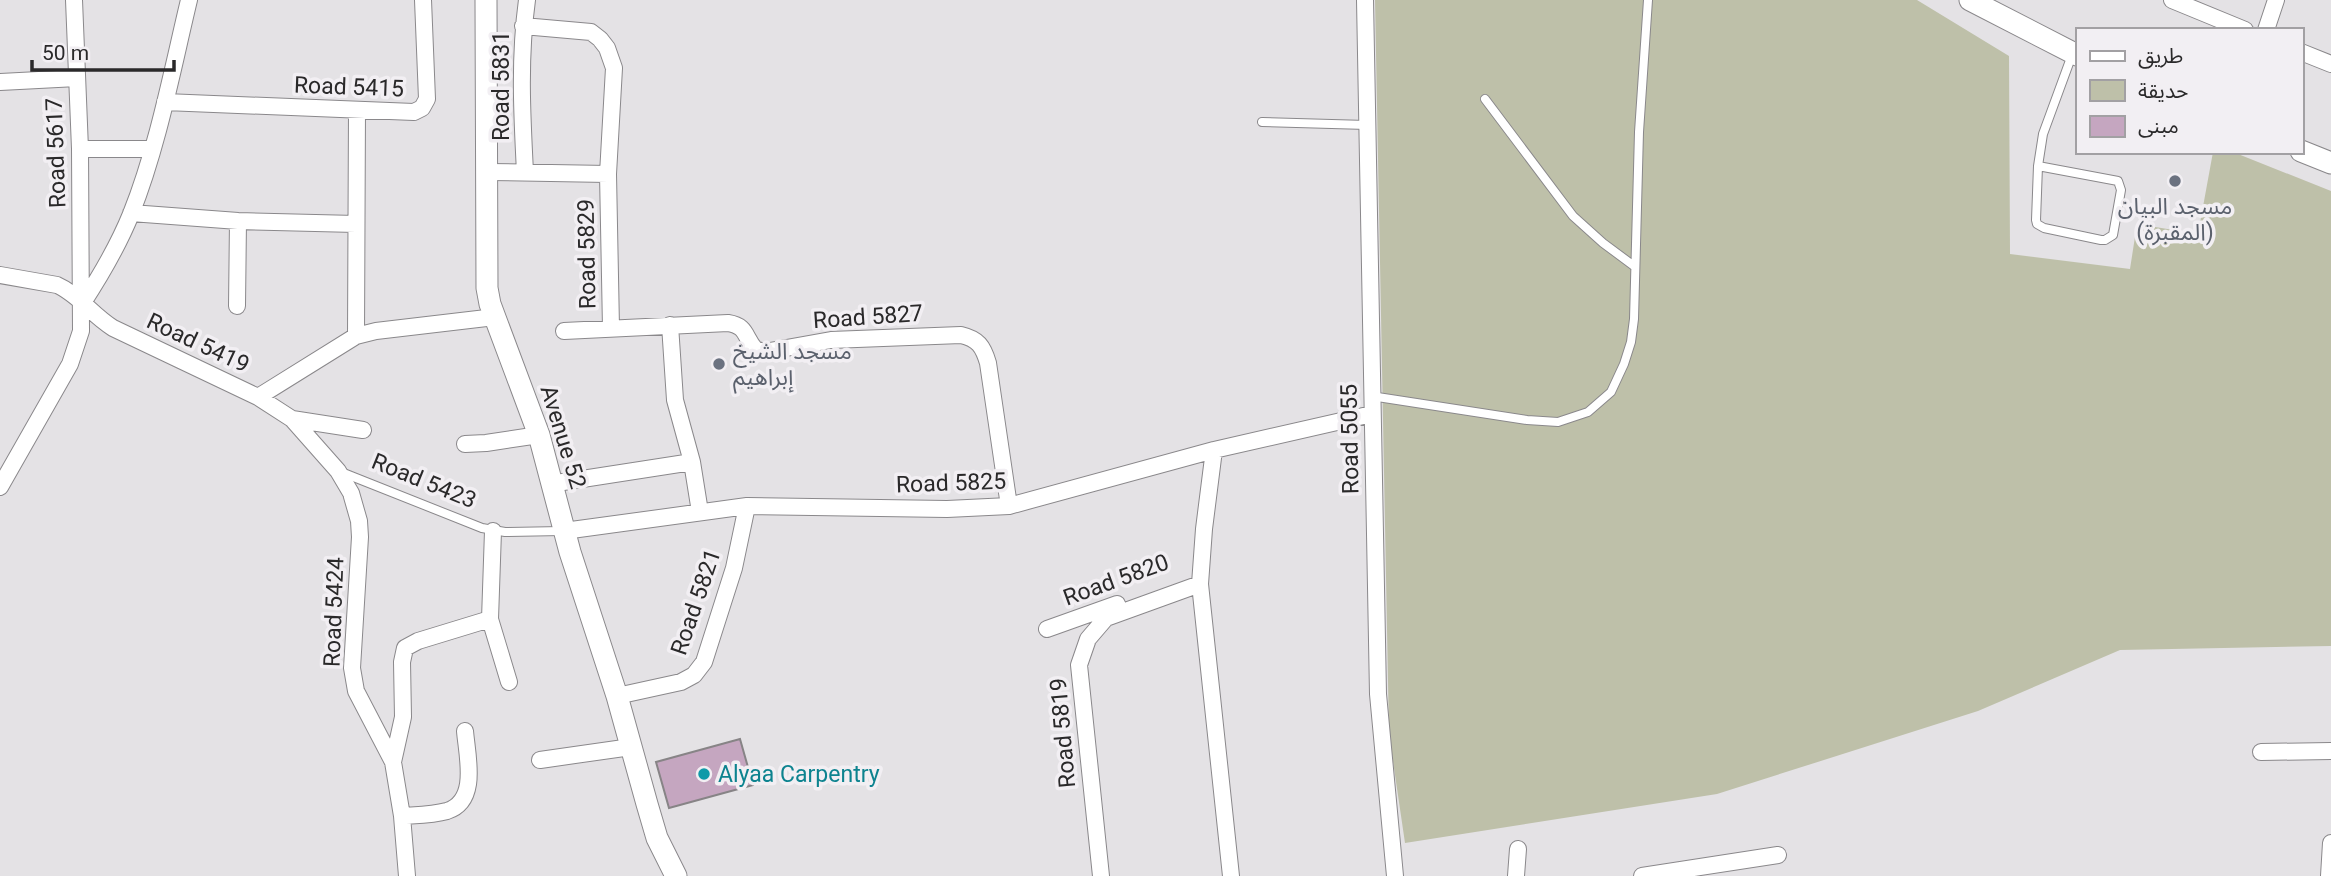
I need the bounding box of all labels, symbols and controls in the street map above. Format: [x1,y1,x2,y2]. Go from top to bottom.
scale bar [32,28,173,72]
legend [2076,28,2303,154]
street label: Road 5831 [488,31,515,141]
text: 50 m [42,41,89,65]
text: طريق [2138,44,2183,69]
street label: Road 5415 [293,72,405,102]
text: حديقة [2138,79,2188,103]
street label: Road 5617 [41,97,71,209]
text: مبنى [2138,114,2179,138]
marker: مسجد البيان (المقبرة) [2167,173,2183,189]
place label: مسجد البيان (المقبرة) [2118,193,2232,246]
street label: Road 5829 [573,199,601,309]
street label: Road 5827 [812,300,924,334]
street label: Road 5419 [142,307,254,379]
place label: مسجد الشيخ إبراهيم [733,338,852,394]
marker: مسجد الشيخ إبراهيم [711,356,727,372]
street label: Avenue 52 [534,382,592,492]
street label: Road 5055 [1336,384,1364,494]
street label: Road 5423 [368,448,480,514]
street label: Road 5825 [895,468,1007,498]
street label: Road 5821 [665,546,727,658]
street label: Road 5820 [1060,548,1172,612]
street label: Road 5424 [319,556,349,668]
street label: Road 5819 [1045,677,1081,789]
place label: Alyaa Carpentry [718,761,880,788]
marker: Alyaa Carpentry [696,766,712,782]

